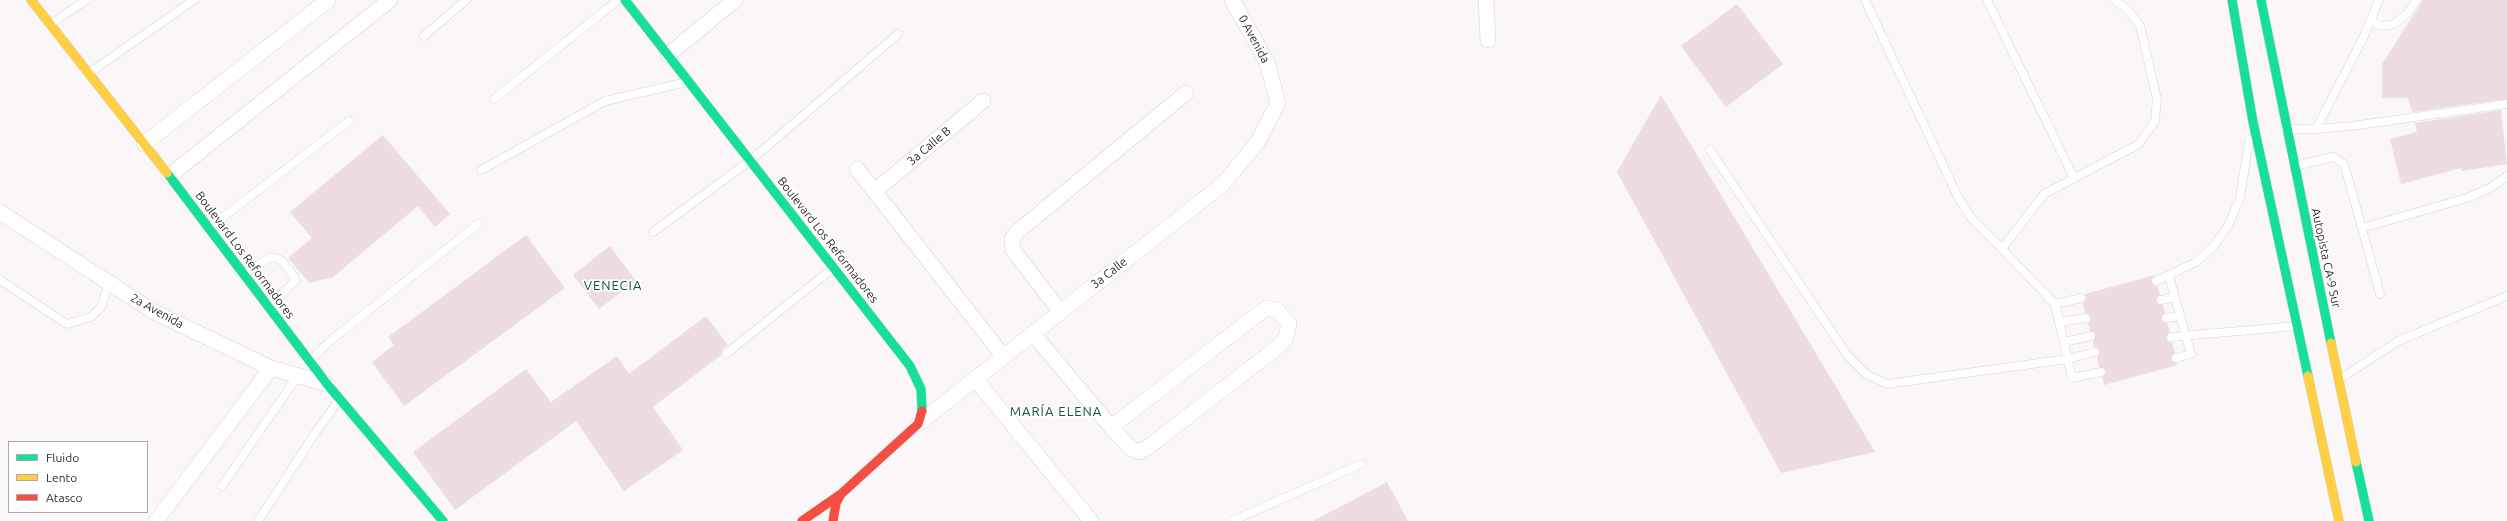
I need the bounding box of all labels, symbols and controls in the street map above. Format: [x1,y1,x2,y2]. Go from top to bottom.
street label: 0 Avenida [1235,12,1273,66]
street label: 3a Calle B [904,124,954,168]
street label: Boulevard Los Reformadores [774,174,882,306]
street label: Boulevard Los Reformadores [192,188,298,322]
street label: Autopista CA-9 Sur [2308,207,2344,309]
street label: 3a Calle [1088,254,1130,292]
district label: VENECIA [584,278,642,294]
street label: 2a Avenida [128,290,186,332]
district label: MARÍA ELENA [1010,404,1102,420]
legend [8,441,148,513]
text: Fluido [46,451,79,464]
text: Lento [46,471,77,484]
text: Atasco [46,491,82,504]

